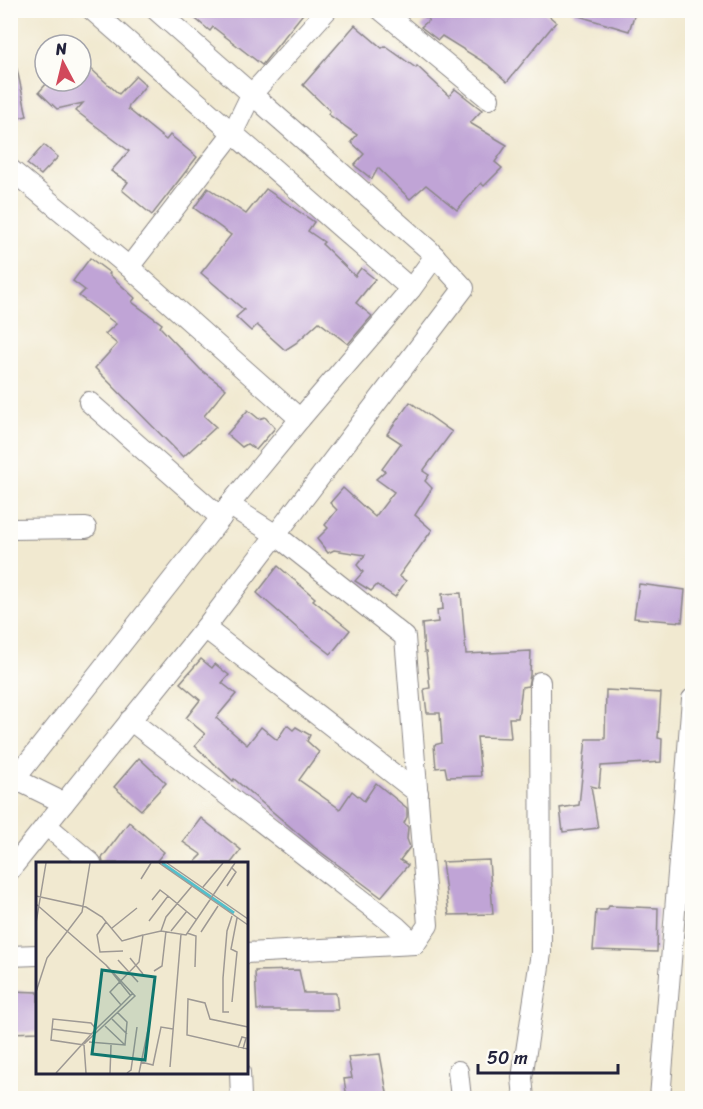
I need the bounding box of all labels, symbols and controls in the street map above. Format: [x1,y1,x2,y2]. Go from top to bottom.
north arrow [33,33,93,93]
text: N [53,33,69,64]
inset map [36,862,248,1073]
scale bar [478,1037,618,1075]
text: 50 m [487,1042,528,1074]

